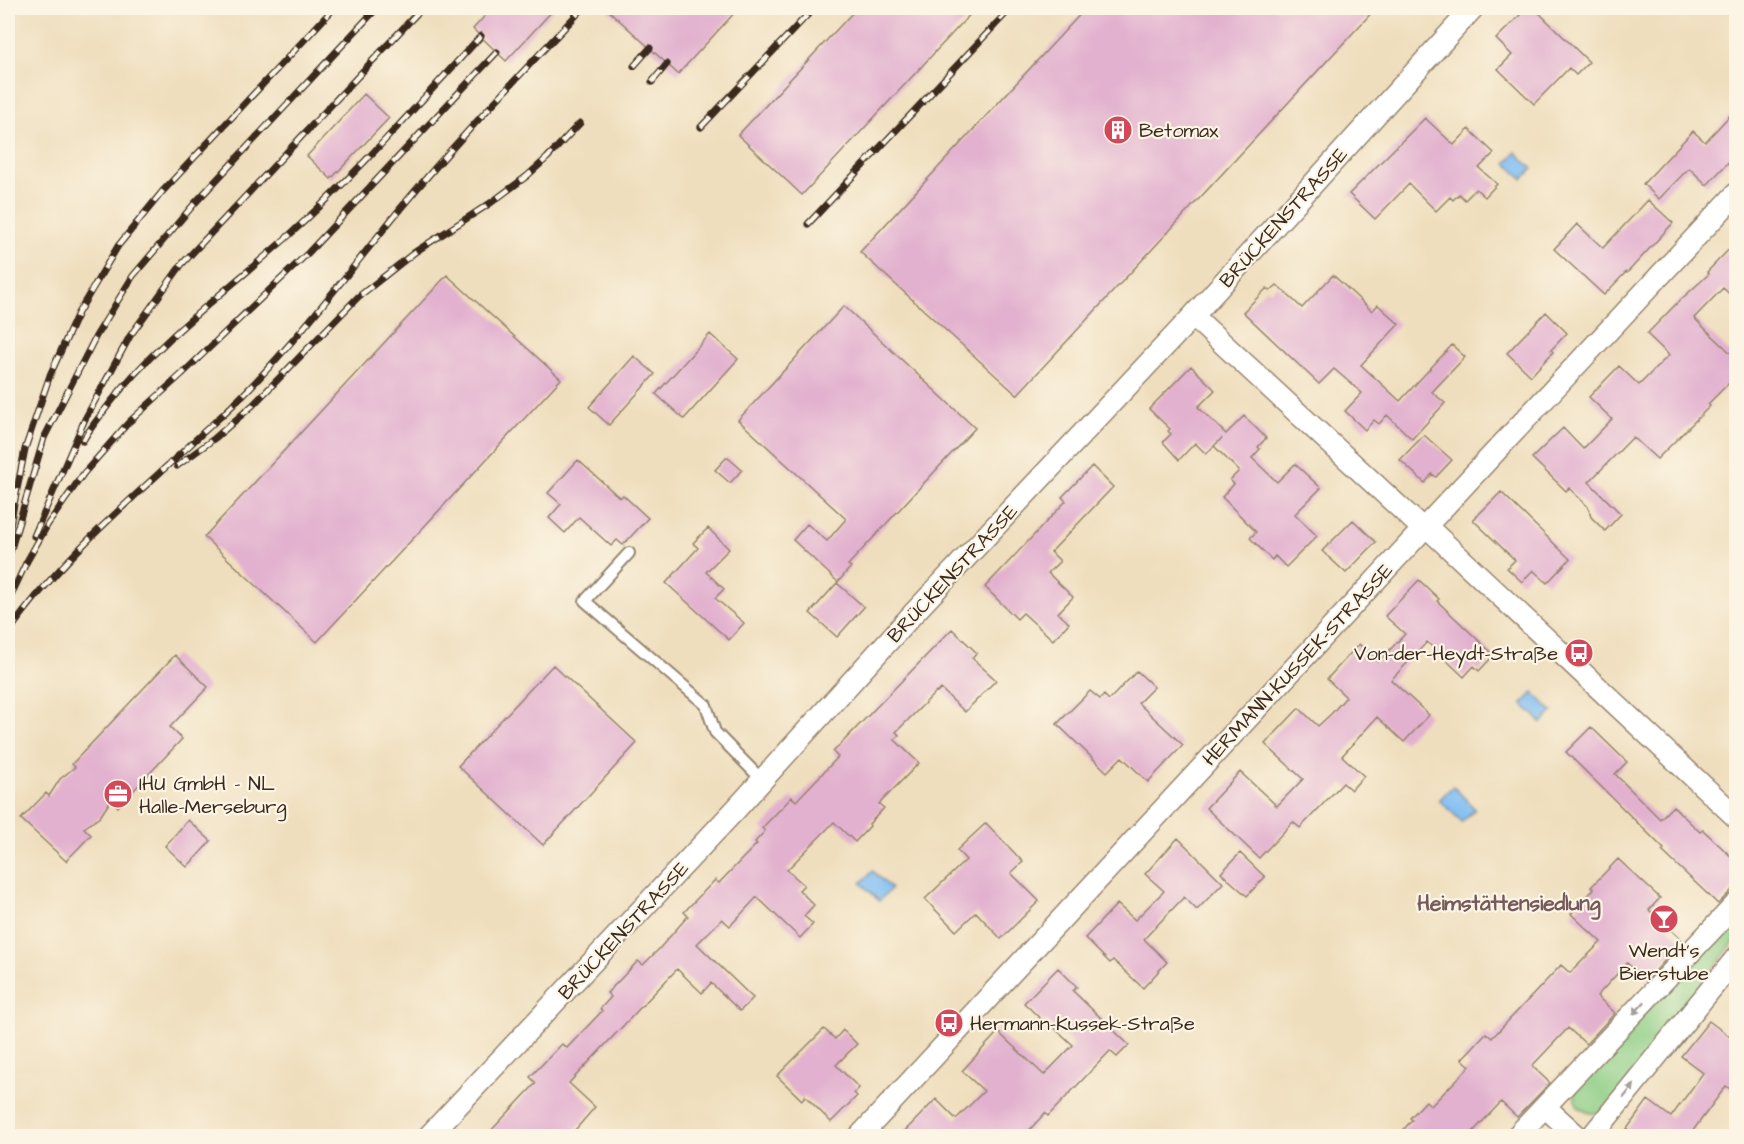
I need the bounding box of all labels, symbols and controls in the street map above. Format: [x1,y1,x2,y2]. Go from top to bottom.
building icon: Betomax [1102,114,1134,146]
place label: Betomax [1139,117,1219,145]
street label: BRÜCKENSTRASSE [1213,141,1355,294]
street label: BRÜCKENSTRASSE [881,498,1025,649]
street label: HERMANN-KUSSEK-STRASSE [1196,557,1399,772]
bus stop icon: Von-der-Heydt-Straße [1563,637,1595,669]
place label: Von-der-Heydt-Straße [1354,640,1558,669]
place label: IHU GmbH - NL Halle-Merseburg [139,770,287,822]
office icon: IHU GmbH - NL Halle-Merseburg [102,778,134,810]
street label: BRÜCKENSTRASSE [552,855,696,1006]
district label: Heimstättensiedlung [1417,889,1601,920]
bar icon: Wendt's Bierstube [1648,903,1680,935]
place label: Wendt's Bierstube [1619,937,1709,988]
one-way arrow [1632,1000,1646,1014]
bus stop icon: Hermann-Kussek-Straße [933,1007,965,1039]
place label: Hermann-Kussek-Straße [970,1010,1195,1038]
one-way arrow [1622,1083,1635,1099]

